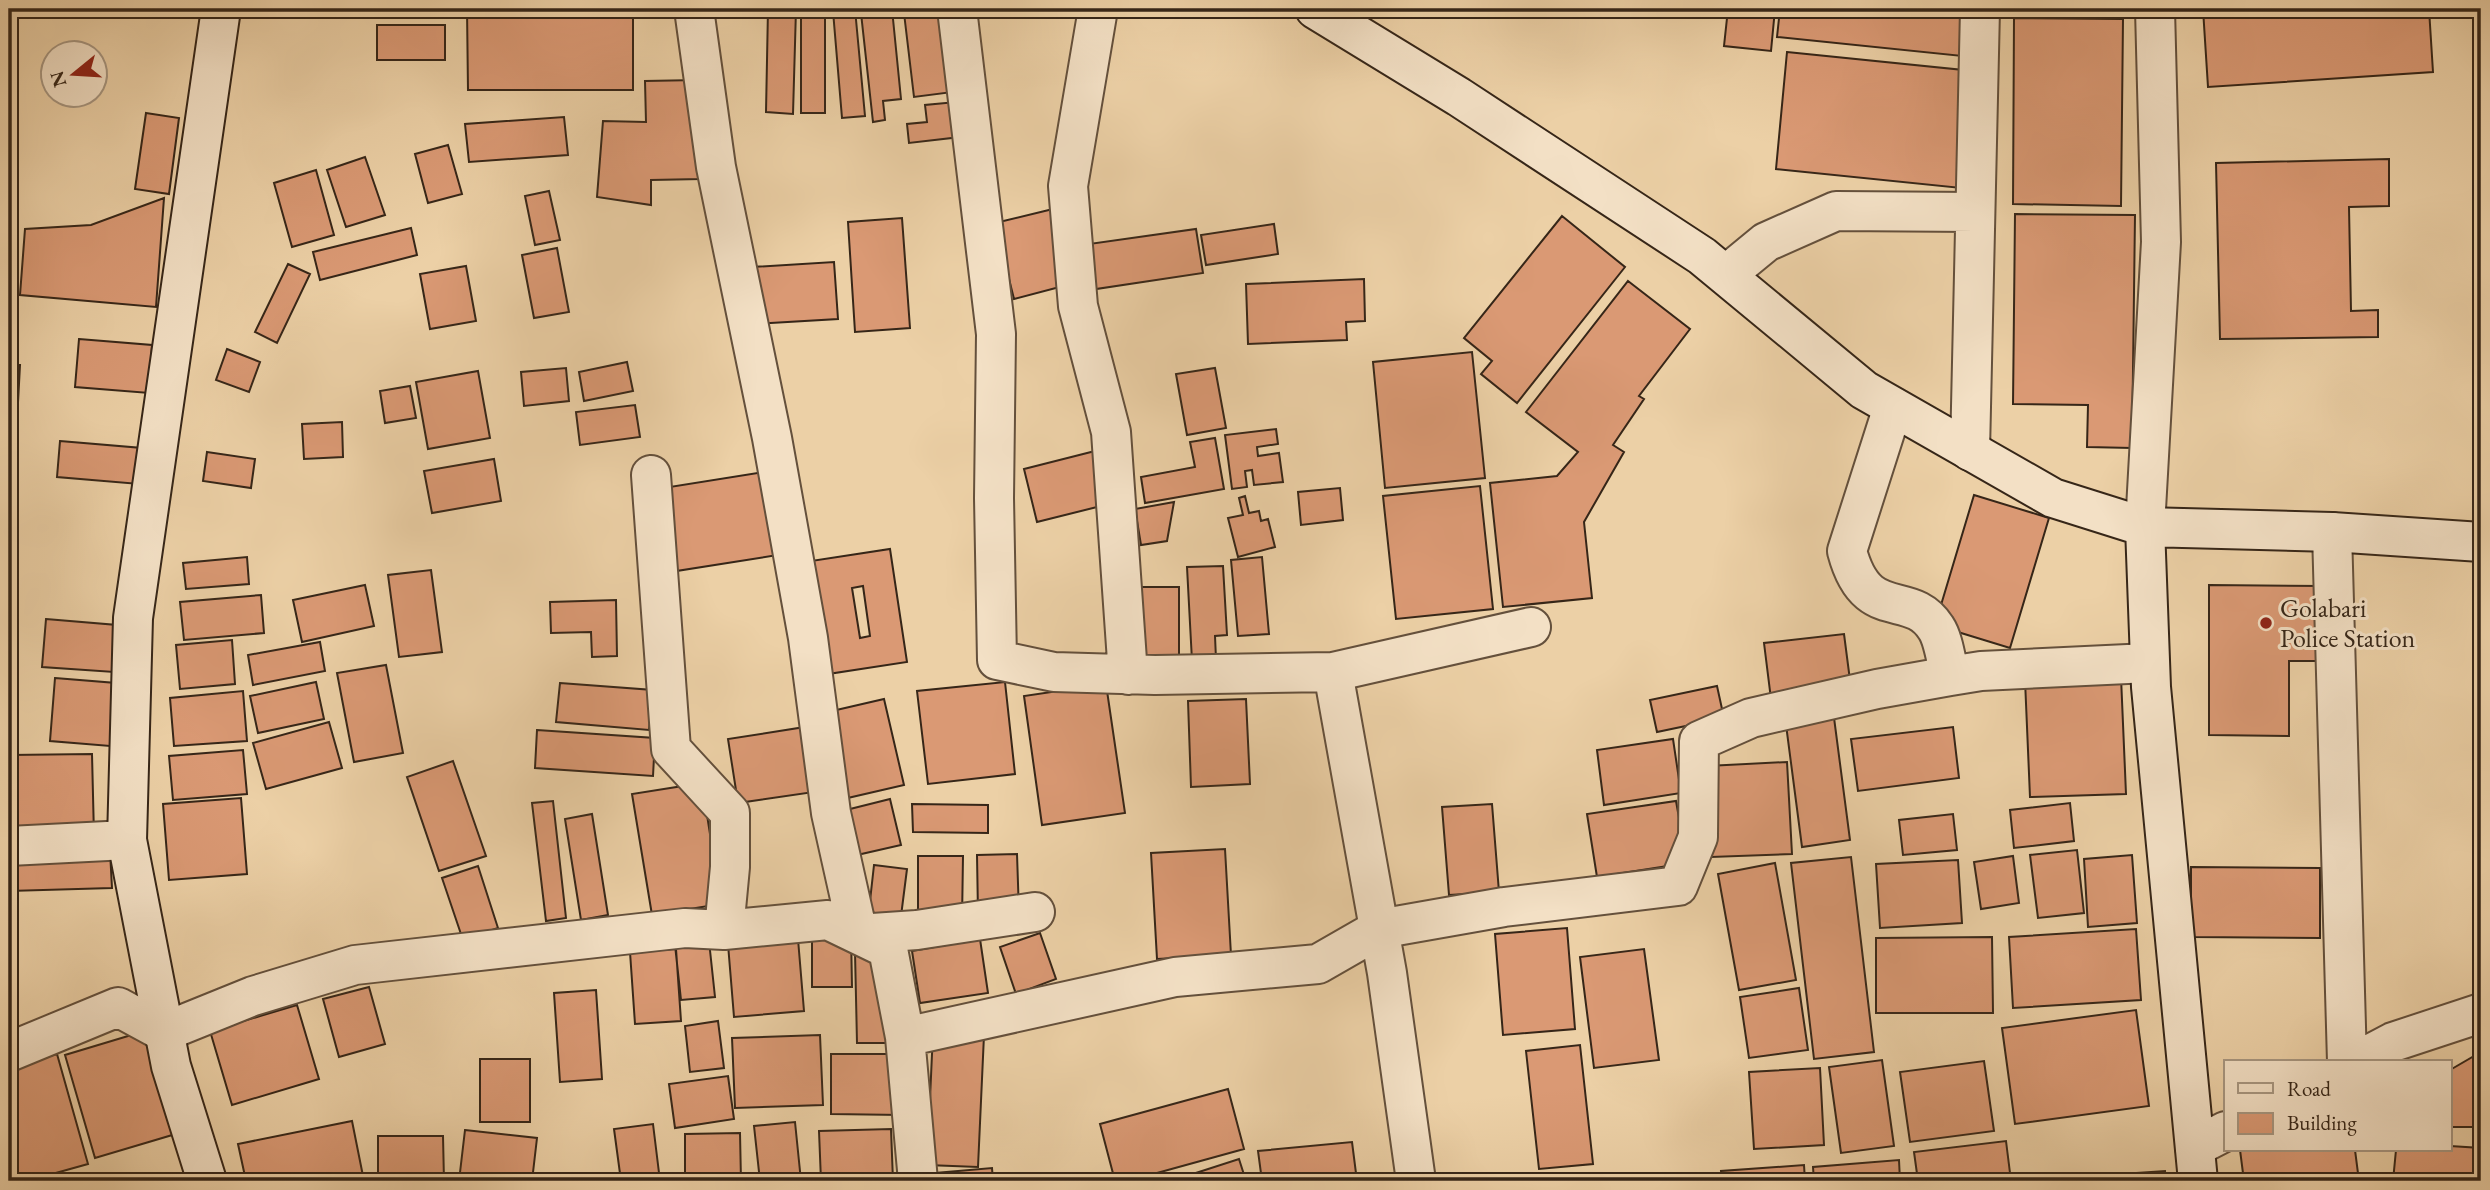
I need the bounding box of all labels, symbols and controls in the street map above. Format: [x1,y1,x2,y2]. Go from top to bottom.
north arrow [38,38,108,108]
text: N [44,67,73,90]
place label: Golabari Police Station [2280,591,2416,655]
marker: Golabari Police Station [2258,615,2274,631]
legend [2224,1060,2452,1152]
text: Road [2287,1075,2331,1102]
text: Building [2287,1109,2357,1136]

